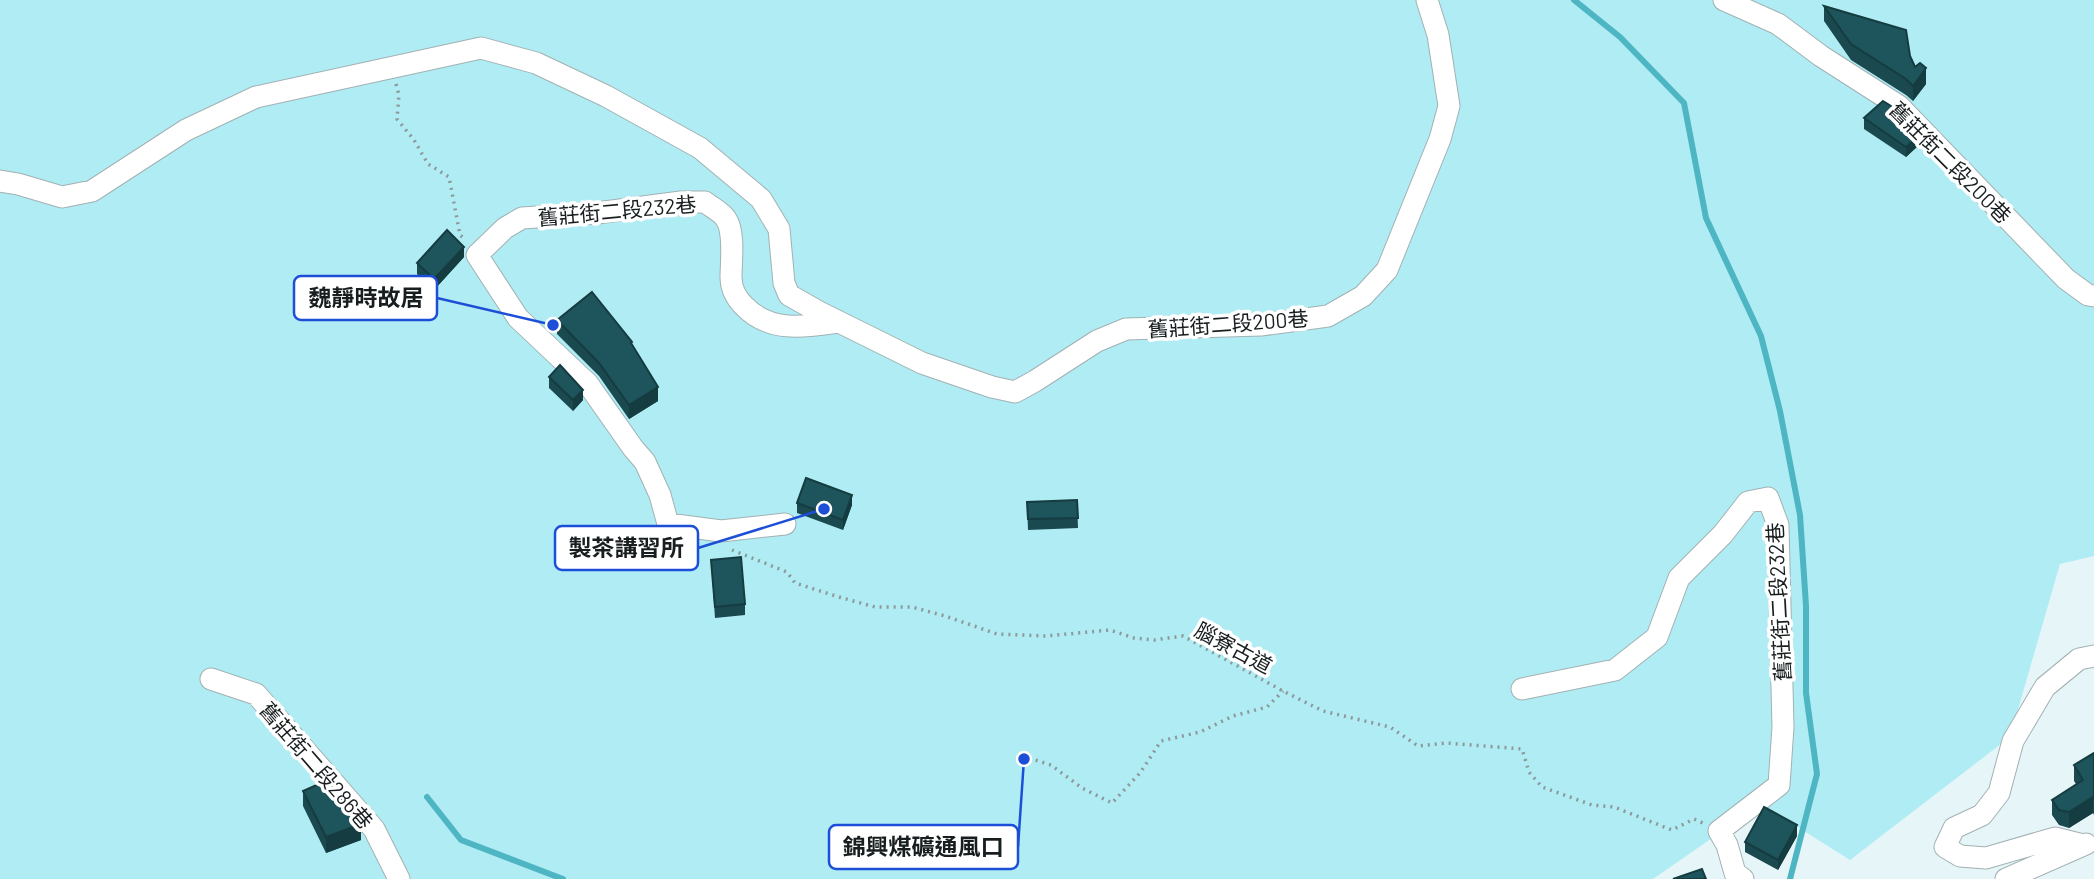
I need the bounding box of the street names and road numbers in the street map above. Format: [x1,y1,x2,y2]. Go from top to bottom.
street label: 舊莊街二段200巷 [1885,96,2017,228]
street label: 舊莊街二段232巷 [537,191,697,229]
street label: 舊莊街二段200巷 [1147,305,1309,341]
street label: 舊莊街二段232巷 [1761,522,1795,682]
street label: 腦寮古道 [1191,616,1277,678]
street label: 舊莊街二段286巷 [255,697,379,833]

